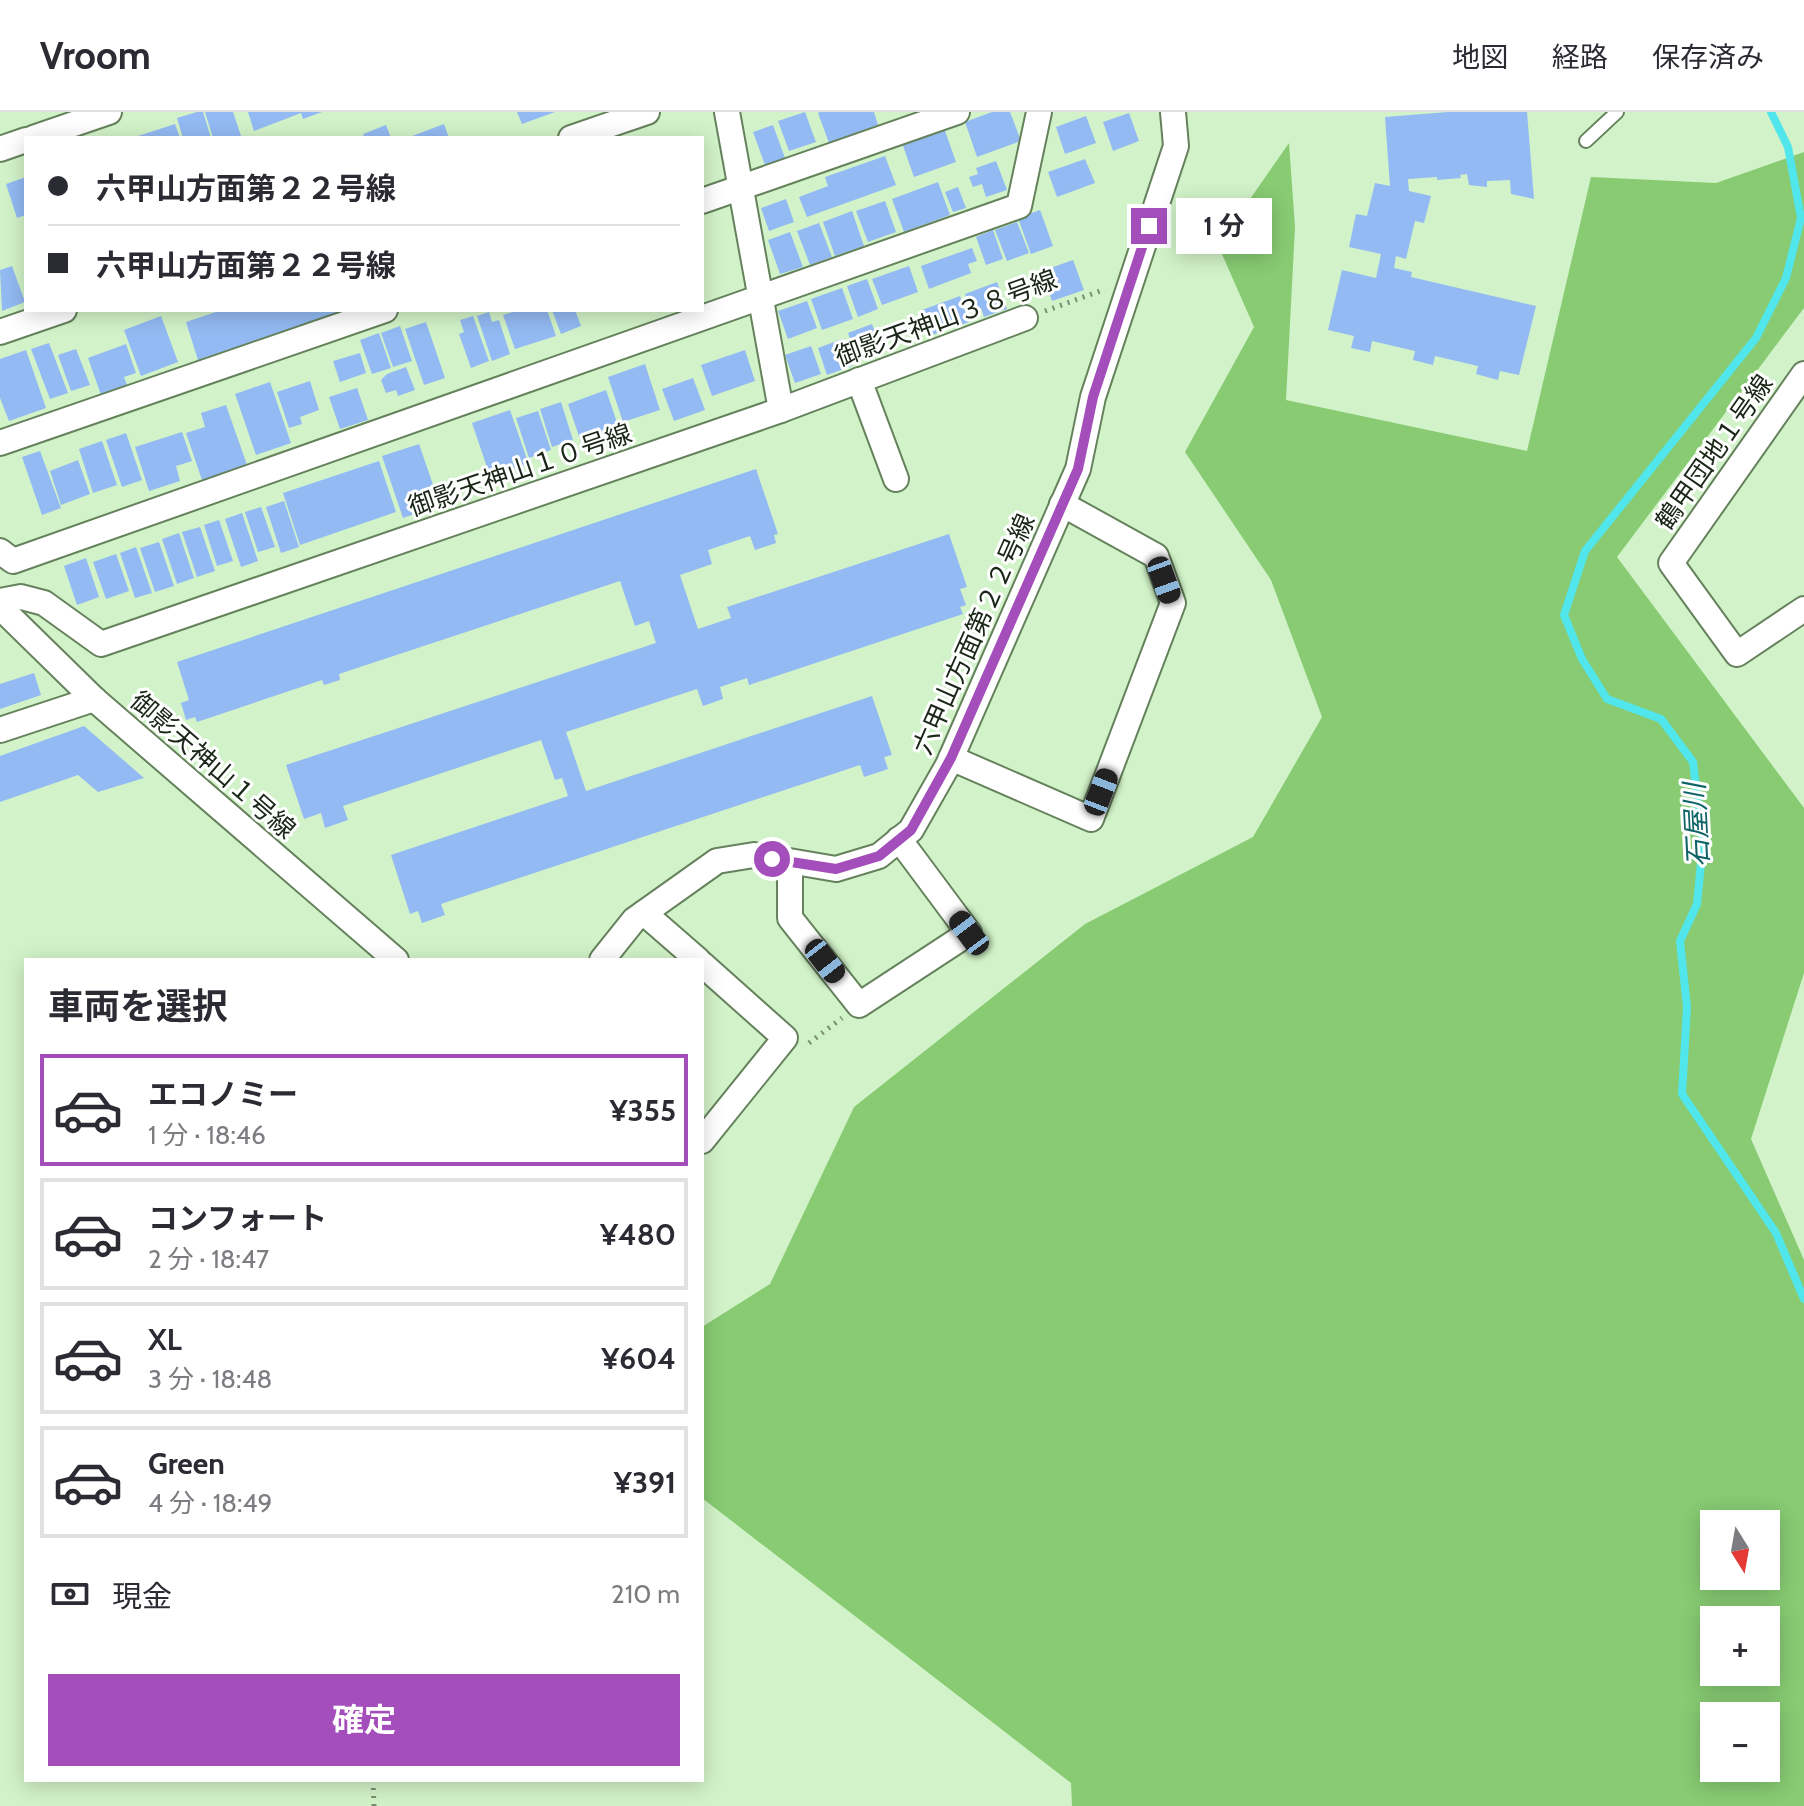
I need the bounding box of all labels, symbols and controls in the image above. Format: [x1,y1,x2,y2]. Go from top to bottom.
text: Vroom [40,32,151,79]
text: 地図 [1452,40,1508,74]
text: 経路 [1552,40,1608,74]
text: 保存済み [1652,40,1764,74]
text: 六甲山方面第２２号線 [96,170,396,207]
callout: 1 分 [1177,198,1273,254]
route end [1131,208,1167,244]
text: 1 分 [1203,210,1245,242]
text: 六甲山方面第２２号線 [96,247,396,284]
street label: 御影天神山３８号線 [831,263,1061,373]
street label: 鶴甲団地１号線 [1649,368,1779,536]
street label: 御影天神山１０号線 [404,417,636,523]
street label: 六甲山方面第２２号線 [907,509,1041,759]
car [1145,553,1183,607]
street label: 御影天神山１号線 [124,685,302,845]
car [1081,765,1121,819]
water label: 石屋川 [1677,779,1715,868]
route start [754,841,790,877]
car [945,907,993,959]
car [801,935,849,987]
text: 車両を選択 [48,984,228,1028]
icon: car [52,1074,124,1146]
text: エコノミー [148,1076,298,1113]
text: ¥355 [609,1092,676,1129]
text: 1 分 · 18:46 [148,1119,266,1151]
icon: car [52,1198,124,1270]
text: コンフォート [148,1200,327,1237]
text: ¥480 [600,1216,676,1253]
text: 2 分 · 18:47 [148,1243,269,1275]
text: XL [148,1321,182,1358]
icon: car [52,1322,124,1394]
text: ¥604 [601,1340,676,1377]
text: 3 分 · 18:48 [148,1363,272,1395]
text: Green [148,1445,225,1482]
icon: car [52,1446,124,1518]
text: ¥391 [614,1464,676,1501]
text: 4 分 · 18:49 [148,1487,272,1519]
north arrow [1700,1510,1780,1590]
map controls [1700,1510,1780,1782]
icon: cash [48,1572,92,1616]
text: 現金 [112,1578,172,1615]
text: 210 m [611,1578,680,1610]
button: + [1700,1606,1780,1686]
button: 確定 [48,1674,680,1766]
button: − [1700,1702,1780,1782]

